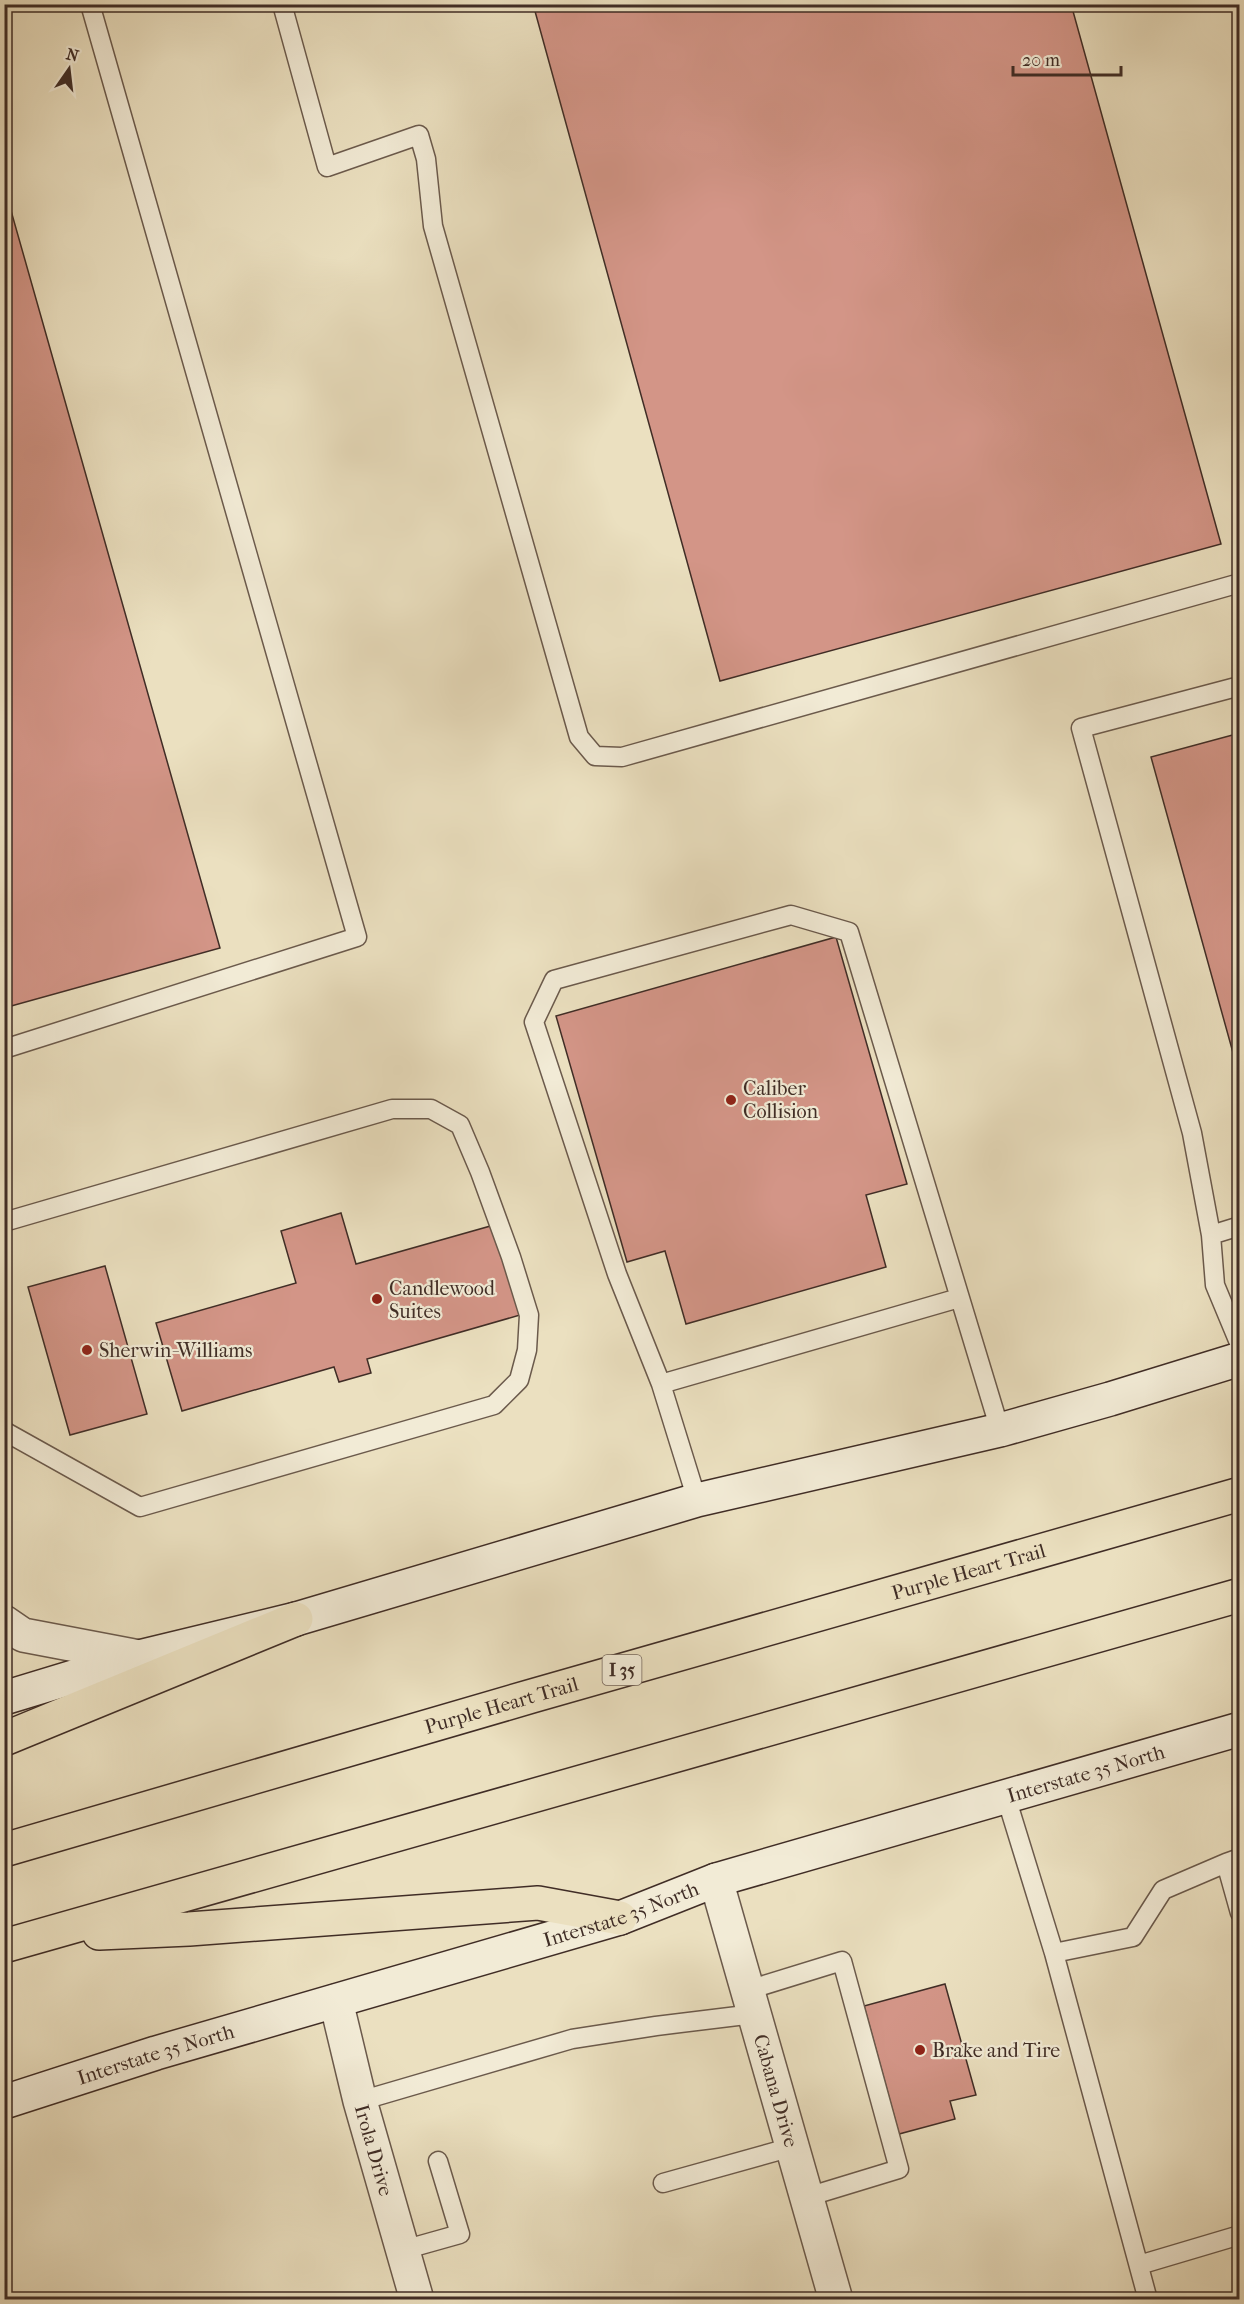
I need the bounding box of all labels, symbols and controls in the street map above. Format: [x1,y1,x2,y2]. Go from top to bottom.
north arrow [39,39,99,99]
scale bar [1013,39,1121,77]
text: N [64,44,82,66]
text: 20 m [1022,50,1060,71]
place label: Caliber Collision [743,1077,819,1123]
marker: Caliber Collision [724,1093,738,1107]
place label: Candlewood Suites [389,1277,496,1323]
marker: Candlewood Suites [370,1292,384,1306]
place label: Sherwin-Williams [99,1339,252,1362]
marker: Sherwin-Williams [80,1343,94,1357]
street label: Purple Heart Trail [889,1539,1049,1605]
road number: I 35 [602,1655,642,1685]
street label: Purple Heart Trail [422,1672,581,1739]
street label: Interstate 35 North [1004,1740,1168,1808]
street label: Interstate 35 North [541,1877,703,1952]
street label: Interstate 35 North [74,2020,238,2090]
street label: Cabana Drive [749,2032,803,2150]
place label: Brake and Tire [932,2039,1060,2062]
marker: Brake and Tire [913,2043,927,2057]
street label: Irola Drive [350,2102,398,2199]

